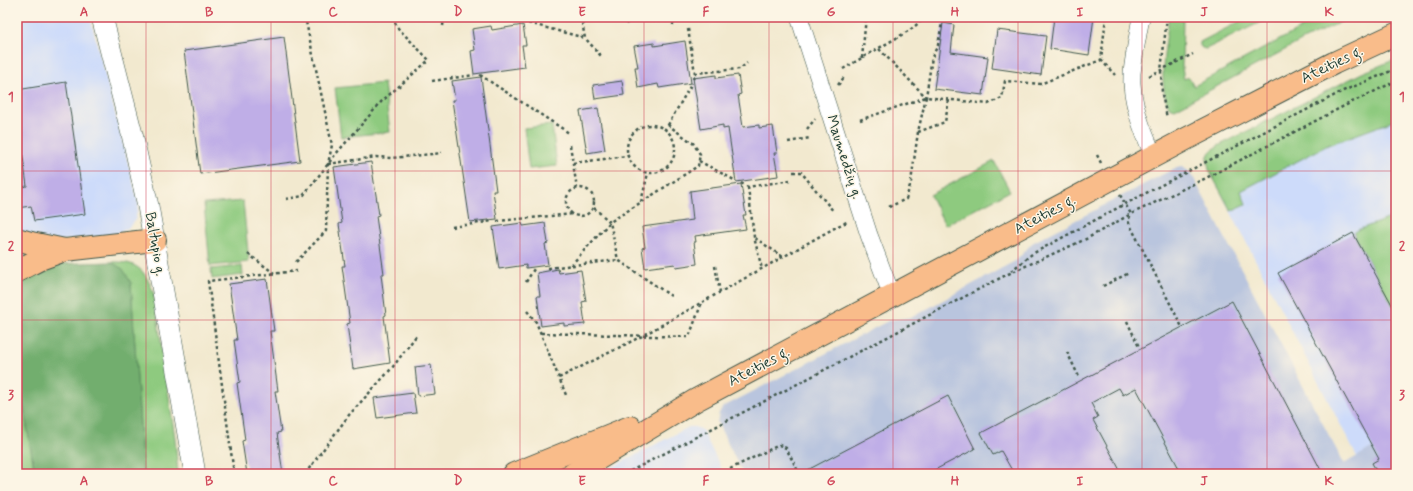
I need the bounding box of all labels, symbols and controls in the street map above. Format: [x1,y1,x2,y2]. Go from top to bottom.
text: A [80,4,88,21]
text: B [205,4,214,21]
text: C [328,4,338,21]
text: D [454,4,463,21]
text: E [578,4,586,21]
text: F [703,4,710,21]
text: G [827,4,836,21]
text: H [951,4,960,21]
text: I [1077,4,1084,21]
text: J [1200,4,1208,21]
text: K [1324,4,1334,21]
street label: Ateities g. [1298,41,1367,90]
text: 1 [8,89,14,106]
text: 1 [1399,89,1405,106]
street label: Maumedžių g. [821,113,867,201]
street label: Ateities g. [1011,190,1080,240]
street label: Baltupio g. [140,210,170,278]
text: 2 [8,238,15,255]
text: 2 [1399,238,1406,255]
street label: Ateities g. [725,342,794,392]
text: 3 [8,387,14,404]
text: 3 [1399,387,1405,404]
text: A [80,473,88,490]
text: B [205,473,214,490]
text: C [328,473,338,490]
text: D [454,473,463,490]
text: E [578,473,586,490]
text: F [703,473,710,490]
text: G [827,473,836,490]
text: H [951,473,960,490]
text: I [1077,473,1084,490]
text: J [1200,473,1208,490]
text: K [1324,473,1334,490]

